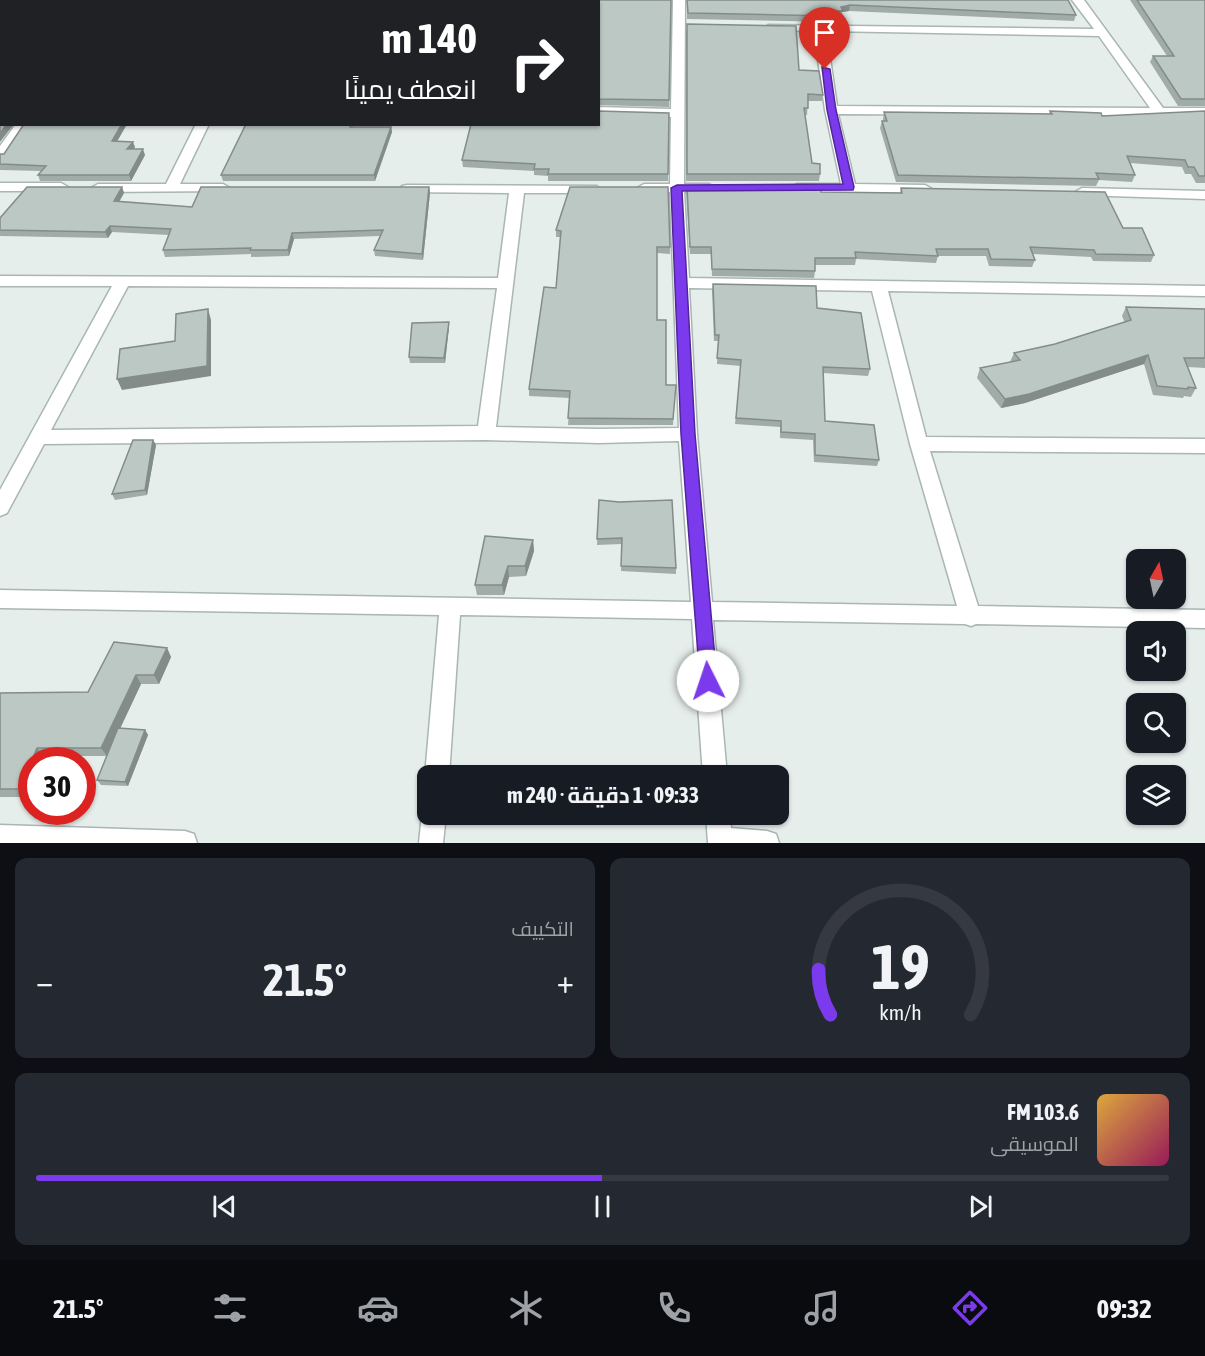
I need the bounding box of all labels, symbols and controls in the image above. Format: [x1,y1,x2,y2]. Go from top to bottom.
pin [799,7,850,69]
text: 140 m [382,14,477,62]
icon: arrive [808,16,841,49]
icon: right [498,24,576,102]
text: انعطف يمينًا [344,74,477,105]
north arrow [1126,549,1186,609]
map controls [1126,549,1186,825]
button: sound [1126,621,1186,681]
position arrow [676,649,740,713]
button: search [1126,693,1186,753]
speed limit sign: 30 [18,747,96,825]
button: layers [1126,765,1186,825]
text: 09:33 · 1 دقيقة · 240 m [507,782,699,808]
text: التكييف [511,917,574,940]
text: 19 [871,931,929,1002]
text: 21.5° [263,954,347,1006]
text: − [36,962,53,1000]
text: + [557,962,574,1000]
text: km/h [879,1000,921,1025]
text: 103.6 FM [1007,1099,1079,1125]
text: الموسيقى [990,1132,1079,1155]
icon: previous [208,1190,241,1223]
icon: pause [586,1190,619,1223]
icon: next [964,1190,997,1223]
icon: filters [209,1287,251,1329]
icon: car [357,1287,399,1329]
icon: climate [505,1287,547,1329]
icon: phone [653,1287,695,1329]
icon: music [801,1287,843,1329]
icon: directions [949,1287,991,1329]
text: 21.5° [53,1293,103,1324]
text: 09:32 [1096,1293,1152,1324]

